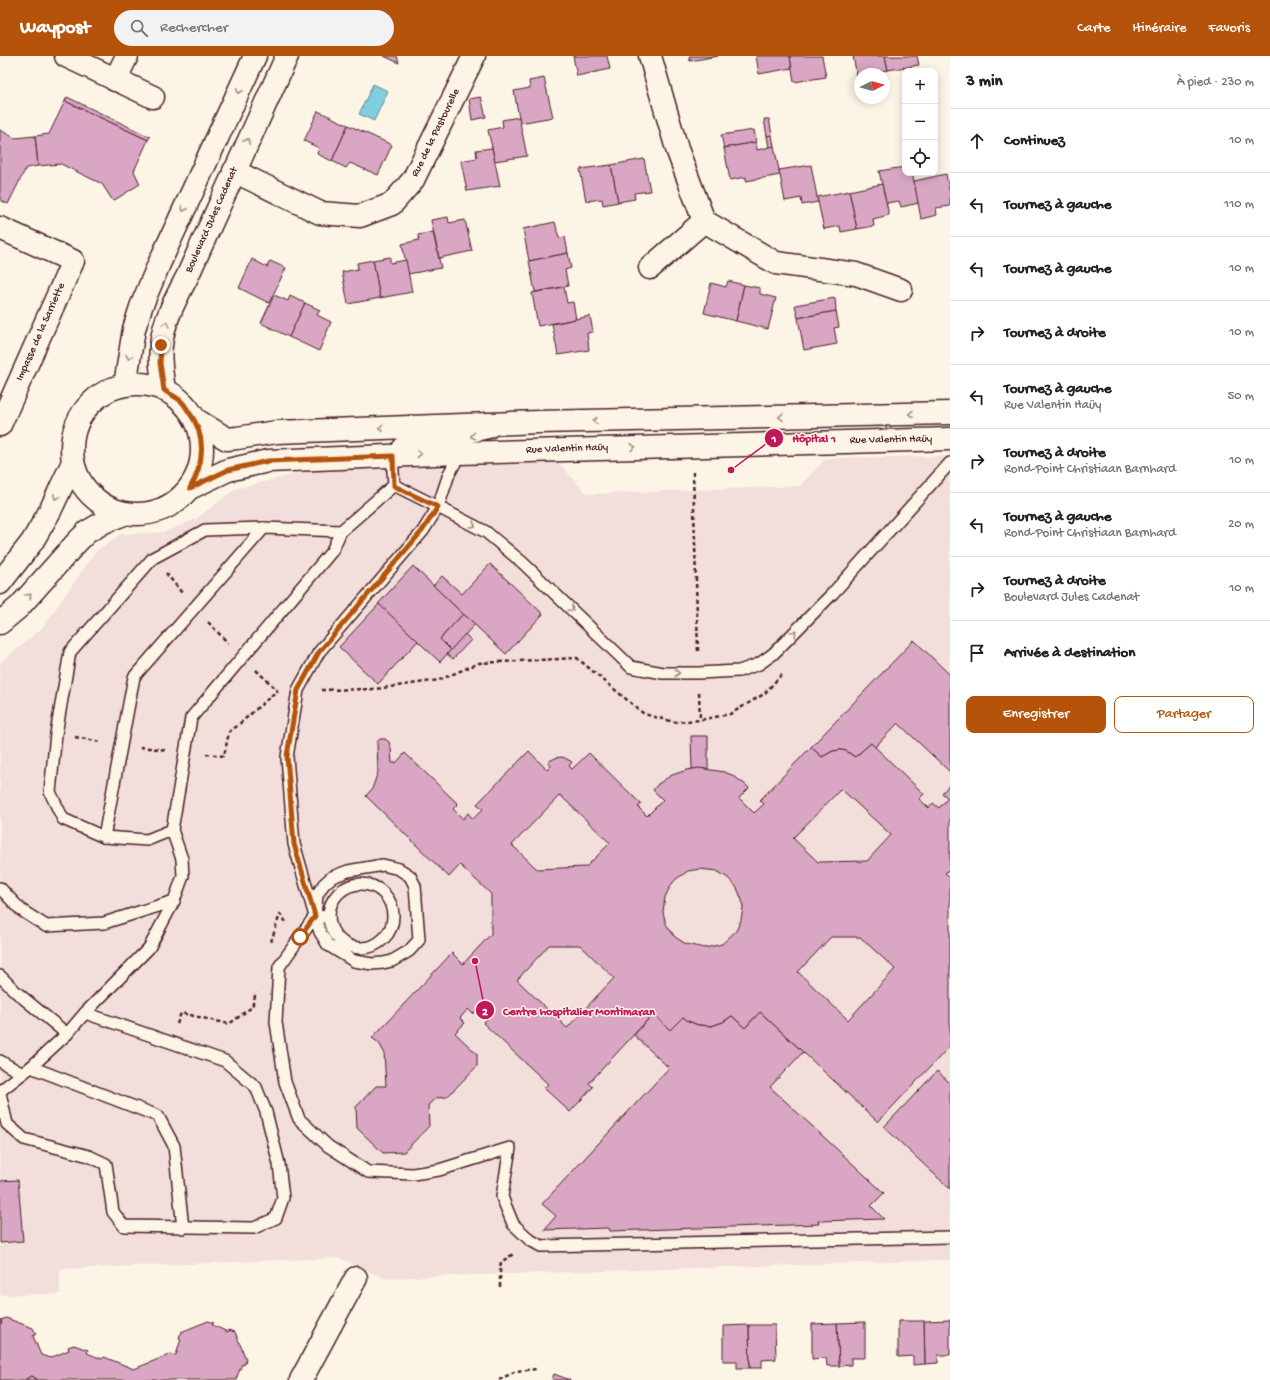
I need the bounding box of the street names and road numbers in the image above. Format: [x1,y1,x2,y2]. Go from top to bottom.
street label: Rue de la Pastourelle [409,87,463,179]
street label: Boulevard Jules Cadenat [183,164,241,276]
street label: Impasse de la Sarriette [14,281,68,383]
street label: Rue Valentin Haüy [850,433,933,447]
street label: Rue Valentin Haüy [526,442,609,456]

